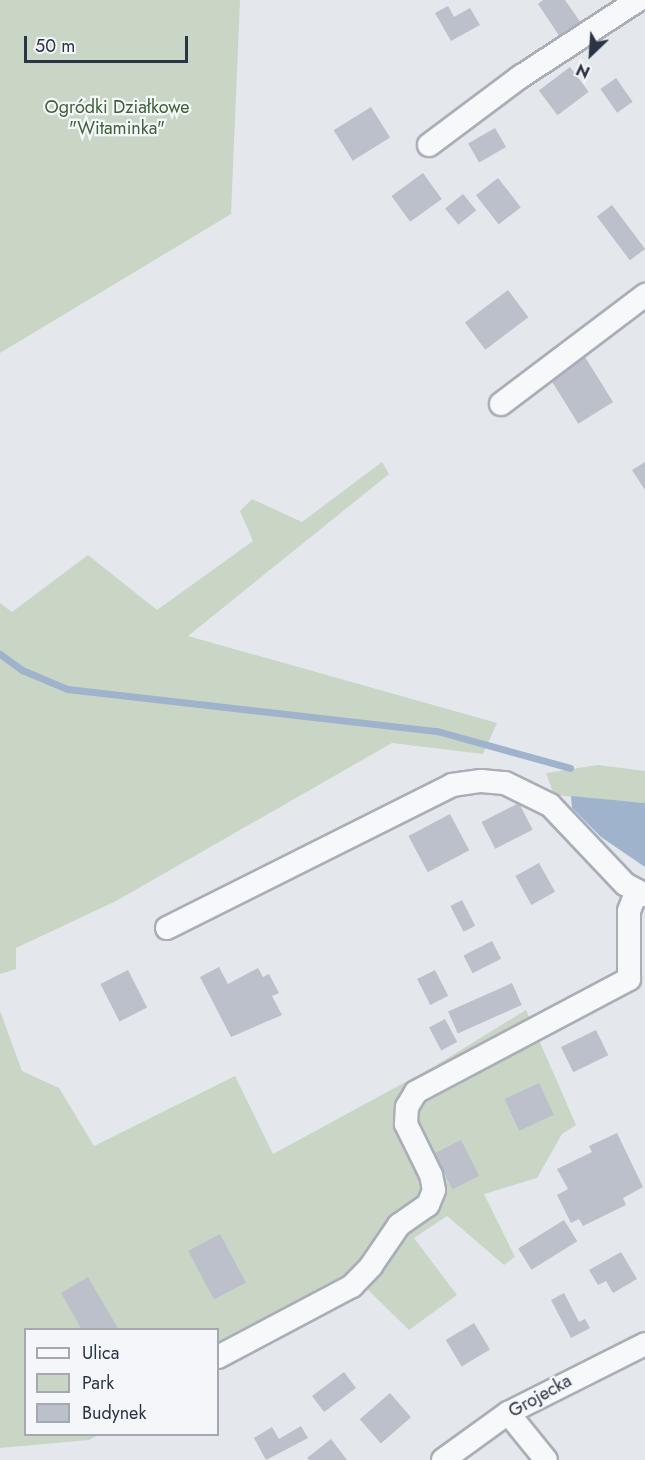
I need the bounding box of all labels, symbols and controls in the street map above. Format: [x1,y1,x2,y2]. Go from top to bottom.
scale bar [27,24,190,62]
north arrow [561,24,621,84]
text: 50 m [35,33,75,59]
text: N [573,58,594,84]
park label: Ogródki Działkowe "Witaminka" [45,97,189,140]
legend [24,1328,219,1436]
text: Ulica [82,1340,119,1366]
text: Park [82,1370,114,1396]
street label: Grojecka [505,1370,575,1422]
text: Budynek [82,1400,146,1426]

